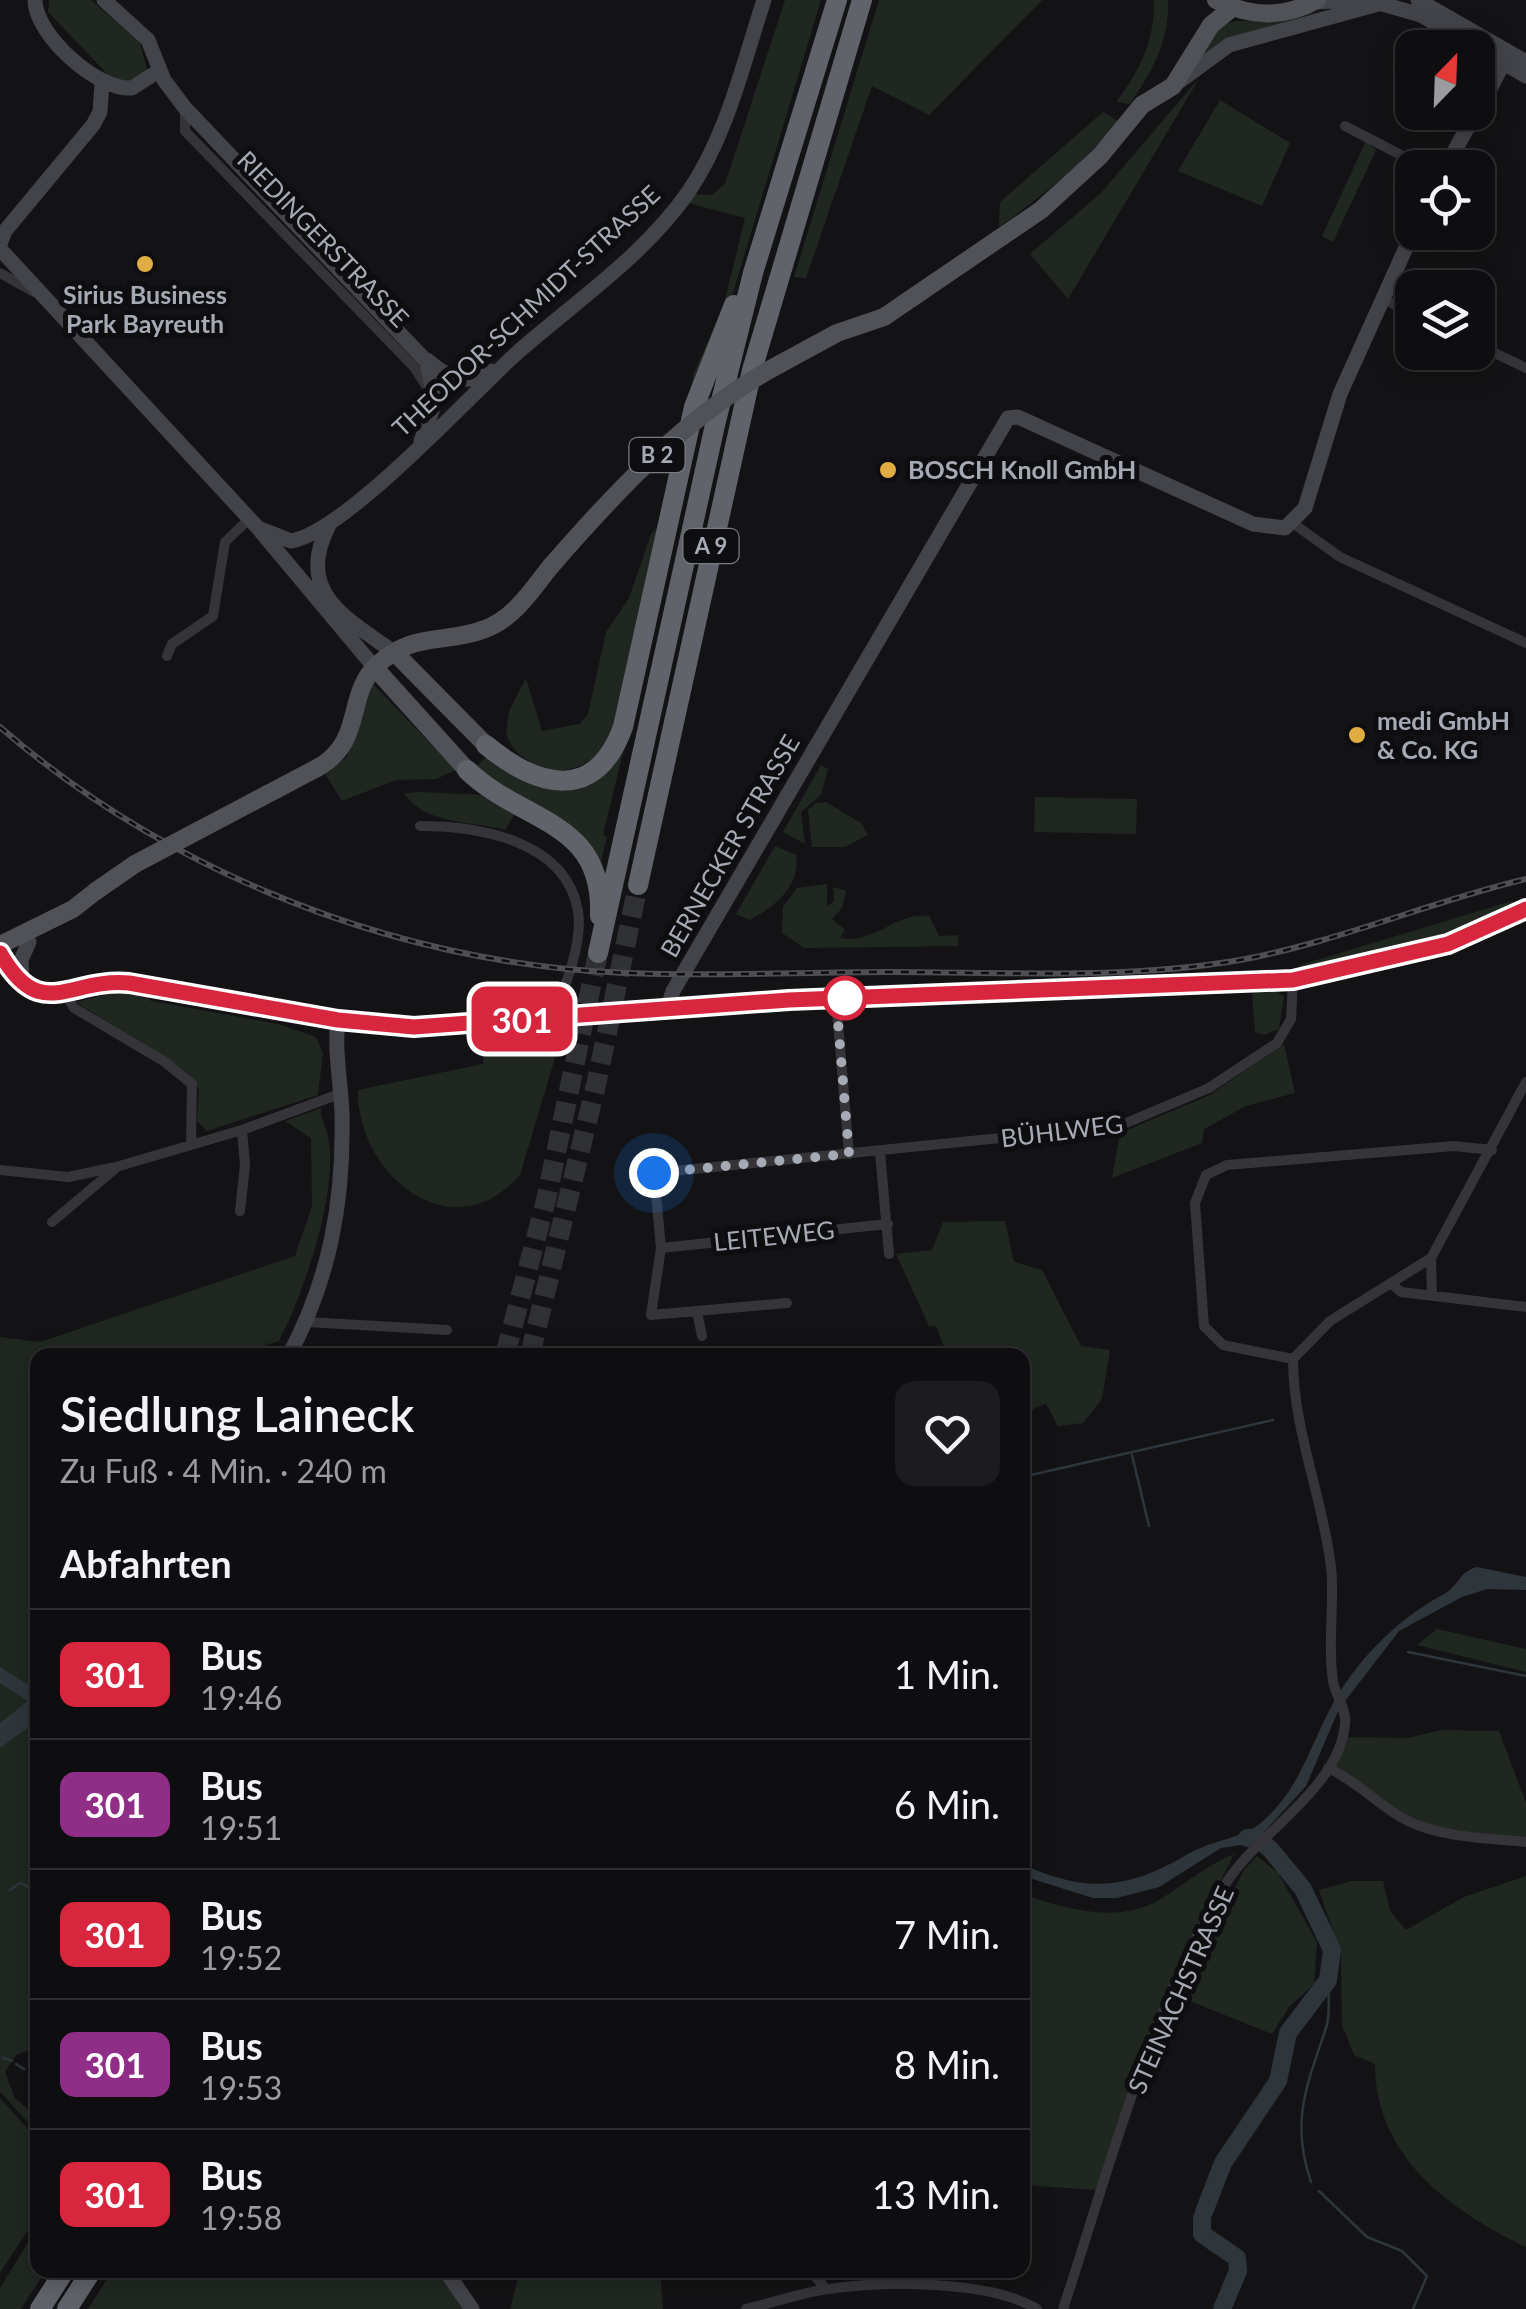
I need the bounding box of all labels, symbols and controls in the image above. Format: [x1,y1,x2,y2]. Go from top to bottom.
north arrow [1395,30,1495,130]
map controls [1395,30,1495,370]
street label: RIEDINGERSTRASSE [232,144,415,333]
button: locate [1395,150,1495,250]
street label: THEODOR-SCHMIDT-STRASSE [385,178,665,442]
marker: Sirius Business Park Bayreuth [134,253,156,275]
button: layers [1395,270,1495,370]
place label: Sirius Business Park Bayreuth [63,279,227,338]
road number: B 2 [630,438,684,472]
place label: BOSCH Knoll GmbH [908,454,1136,484]
marker: BOSCH Knoll GmbH [877,459,899,481]
road number: A 9 [684,529,738,563]
place label: medi GmbH & Co. KG [1377,705,1510,764]
marker: medi GmbH & Co. KG [1346,724,1368,746]
street label: BERNECKER STRASSE [653,729,805,962]
unlabelled marker [824,977,866,1019]
line badge: 301 [464,986,580,1052]
text: 301 [492,998,552,1040]
street label: BÜHLWEG [999,1108,1125,1152]
your location [629,1148,679,1198]
street label: LEITEWEG [712,1214,836,1256]
button: heart [895,1381,1000,1486]
text: Siedlung Laineck [60,1385,414,1442]
text: Zu Fuß · 4 Min. · 240 m [60,1451,387,1490]
text: Abfahrten [60,1540,232,1586]
text: Bus [200,1632,263,1678]
text: 1 Min. [894,1651,1000,1697]
text: 301 [85,1653,145,1695]
text: 19:46 [200,1678,282,1717]
text: Bus [200,1762,263,1808]
text: 6 Min. [894,1781,1000,1827]
text: 301 [85,1783,145,1825]
text: 19:51 [200,1808,282,1847]
street label: STEINACHSTRASSE [1121,1881,1239,2098]
text: Bus [200,1892,263,1938]
text: 7 Min. [894,1911,1000,1957]
text: 301 [85,1913,145,1955]
text: 19:52 [200,1938,282,1977]
text: Bus [200,2022,263,2068]
text: 8 Min. [894,2041,1000,2087]
text: 301 [85,2043,145,2085]
text: 19:53 [200,2068,282,2107]
text: Bus [200,2152,263,2198]
text: 13 Min. [872,2171,1000,2217]
text: 301 [85,2173,145,2215]
text: 19:58 [200,2198,282,2237]

